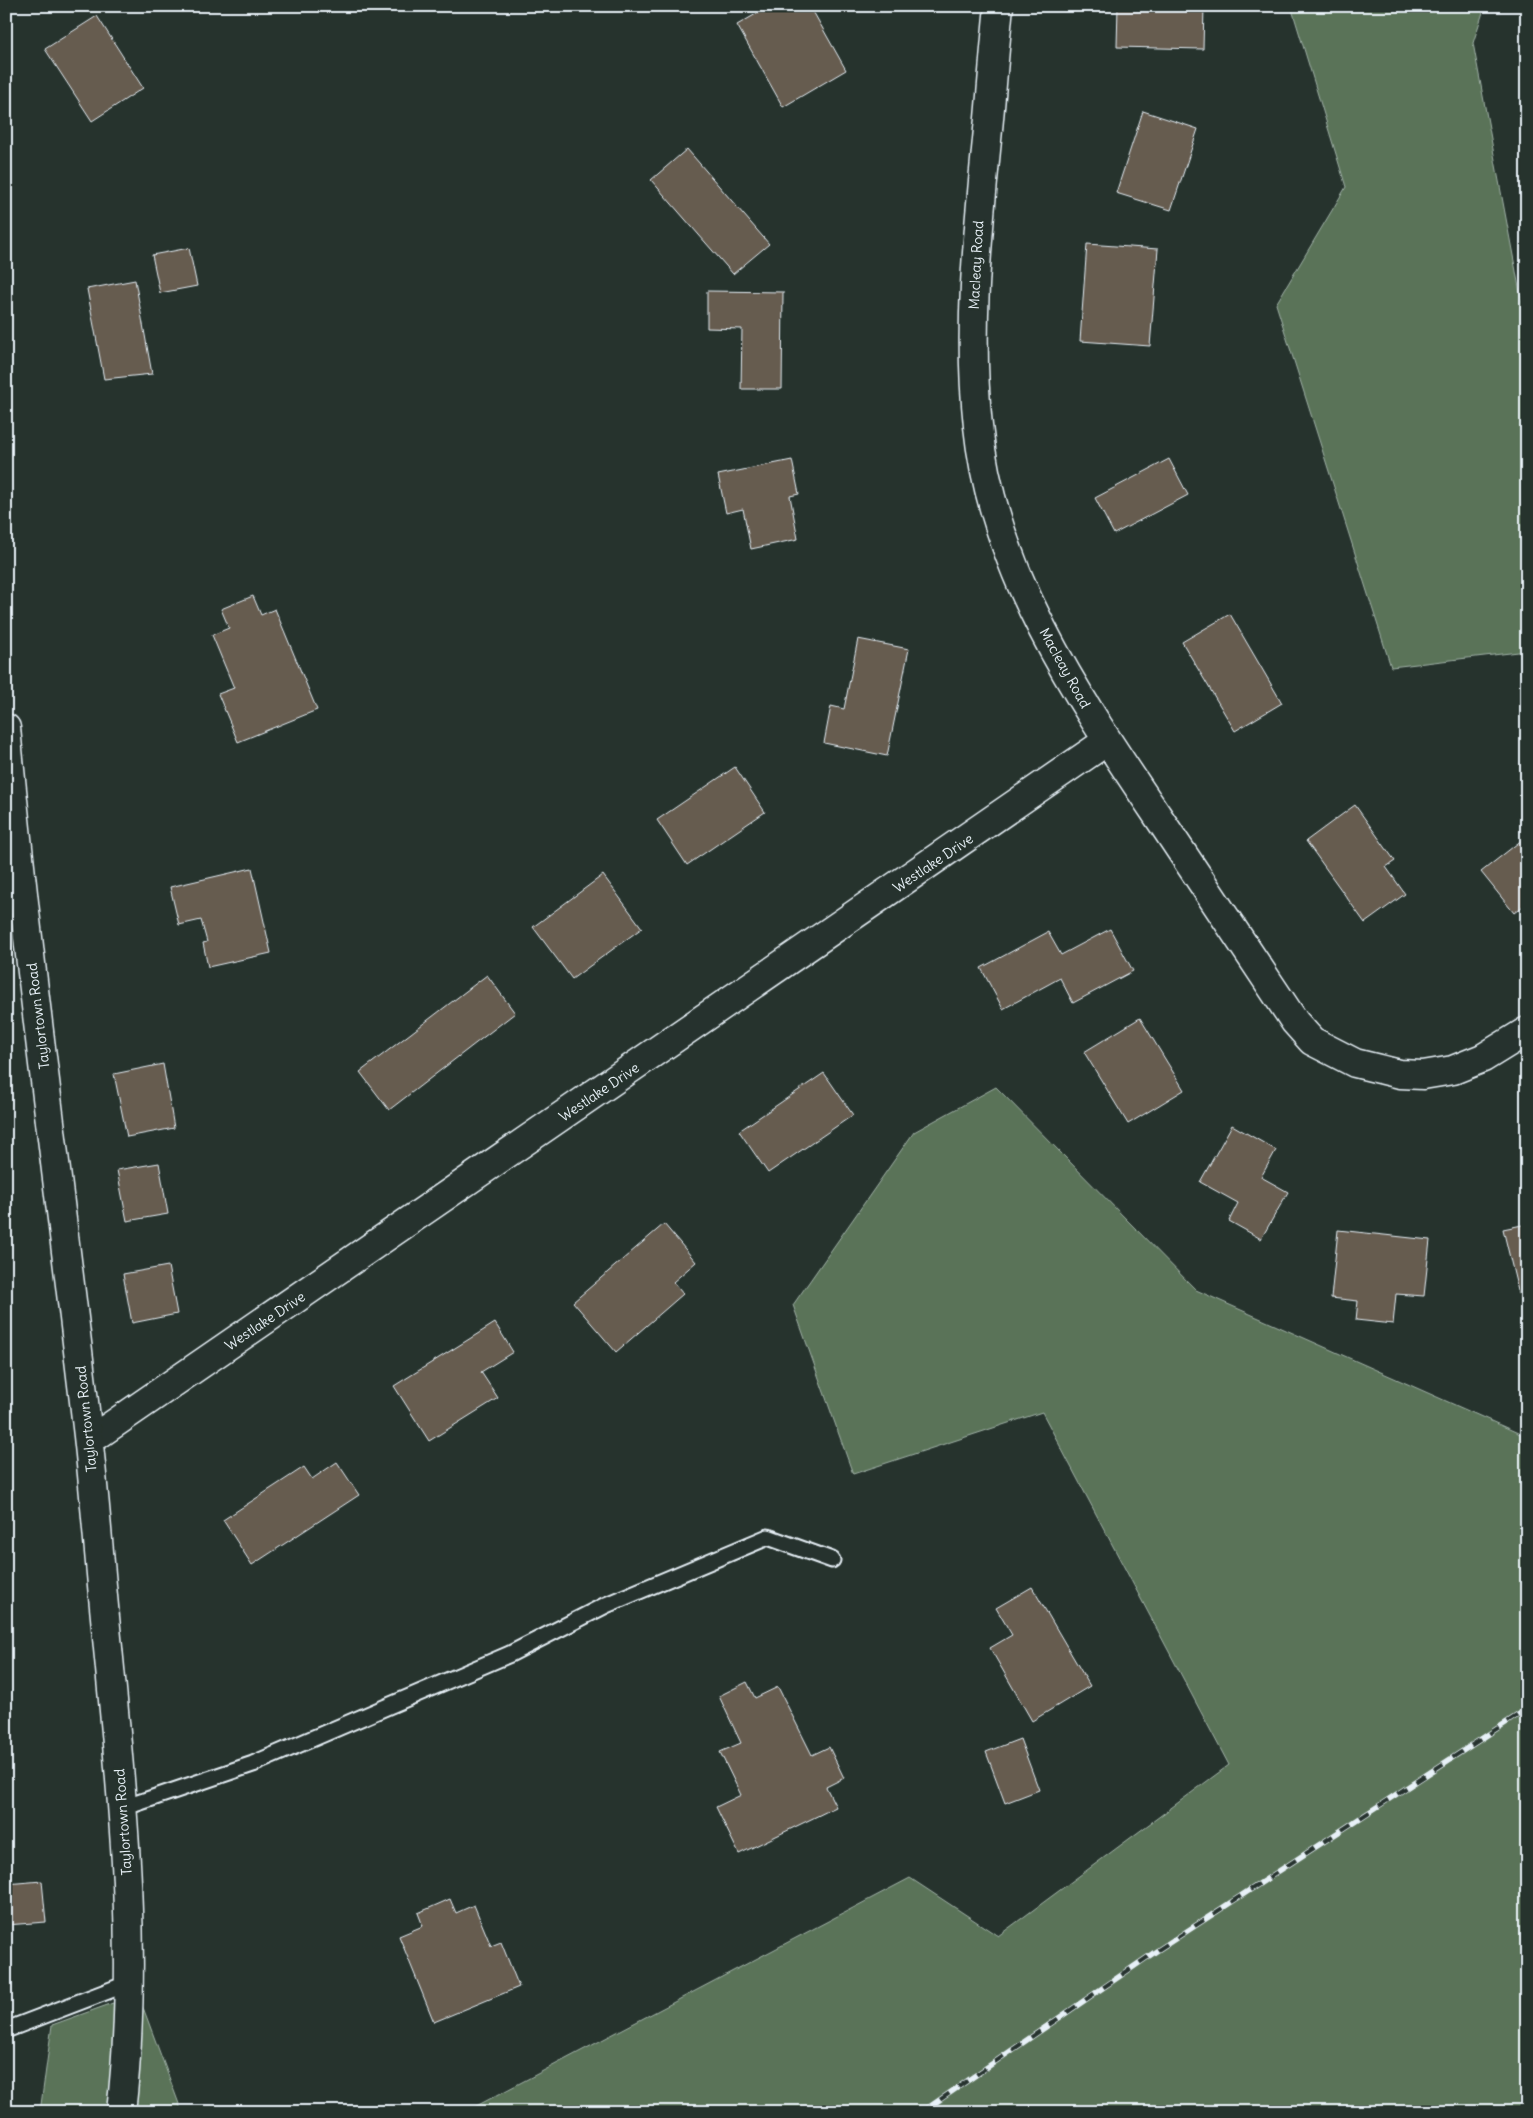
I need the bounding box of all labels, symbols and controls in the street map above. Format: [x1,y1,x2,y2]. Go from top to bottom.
street label: Macleay Road [965,220,987,310]
street label: Macleay Road [1036,625,1094,711]
street label: Westlake Drive [889,830,977,896]
street label: Taylortown Road [23,962,53,1070]
street label: Westlake Drive [555,1059,643,1125]
street label: Westlake Drive [221,1288,309,1354]
street label: Taylortown Road [71,1365,101,1473]
street label: Taylortown Road [110,1768,136,1876]

